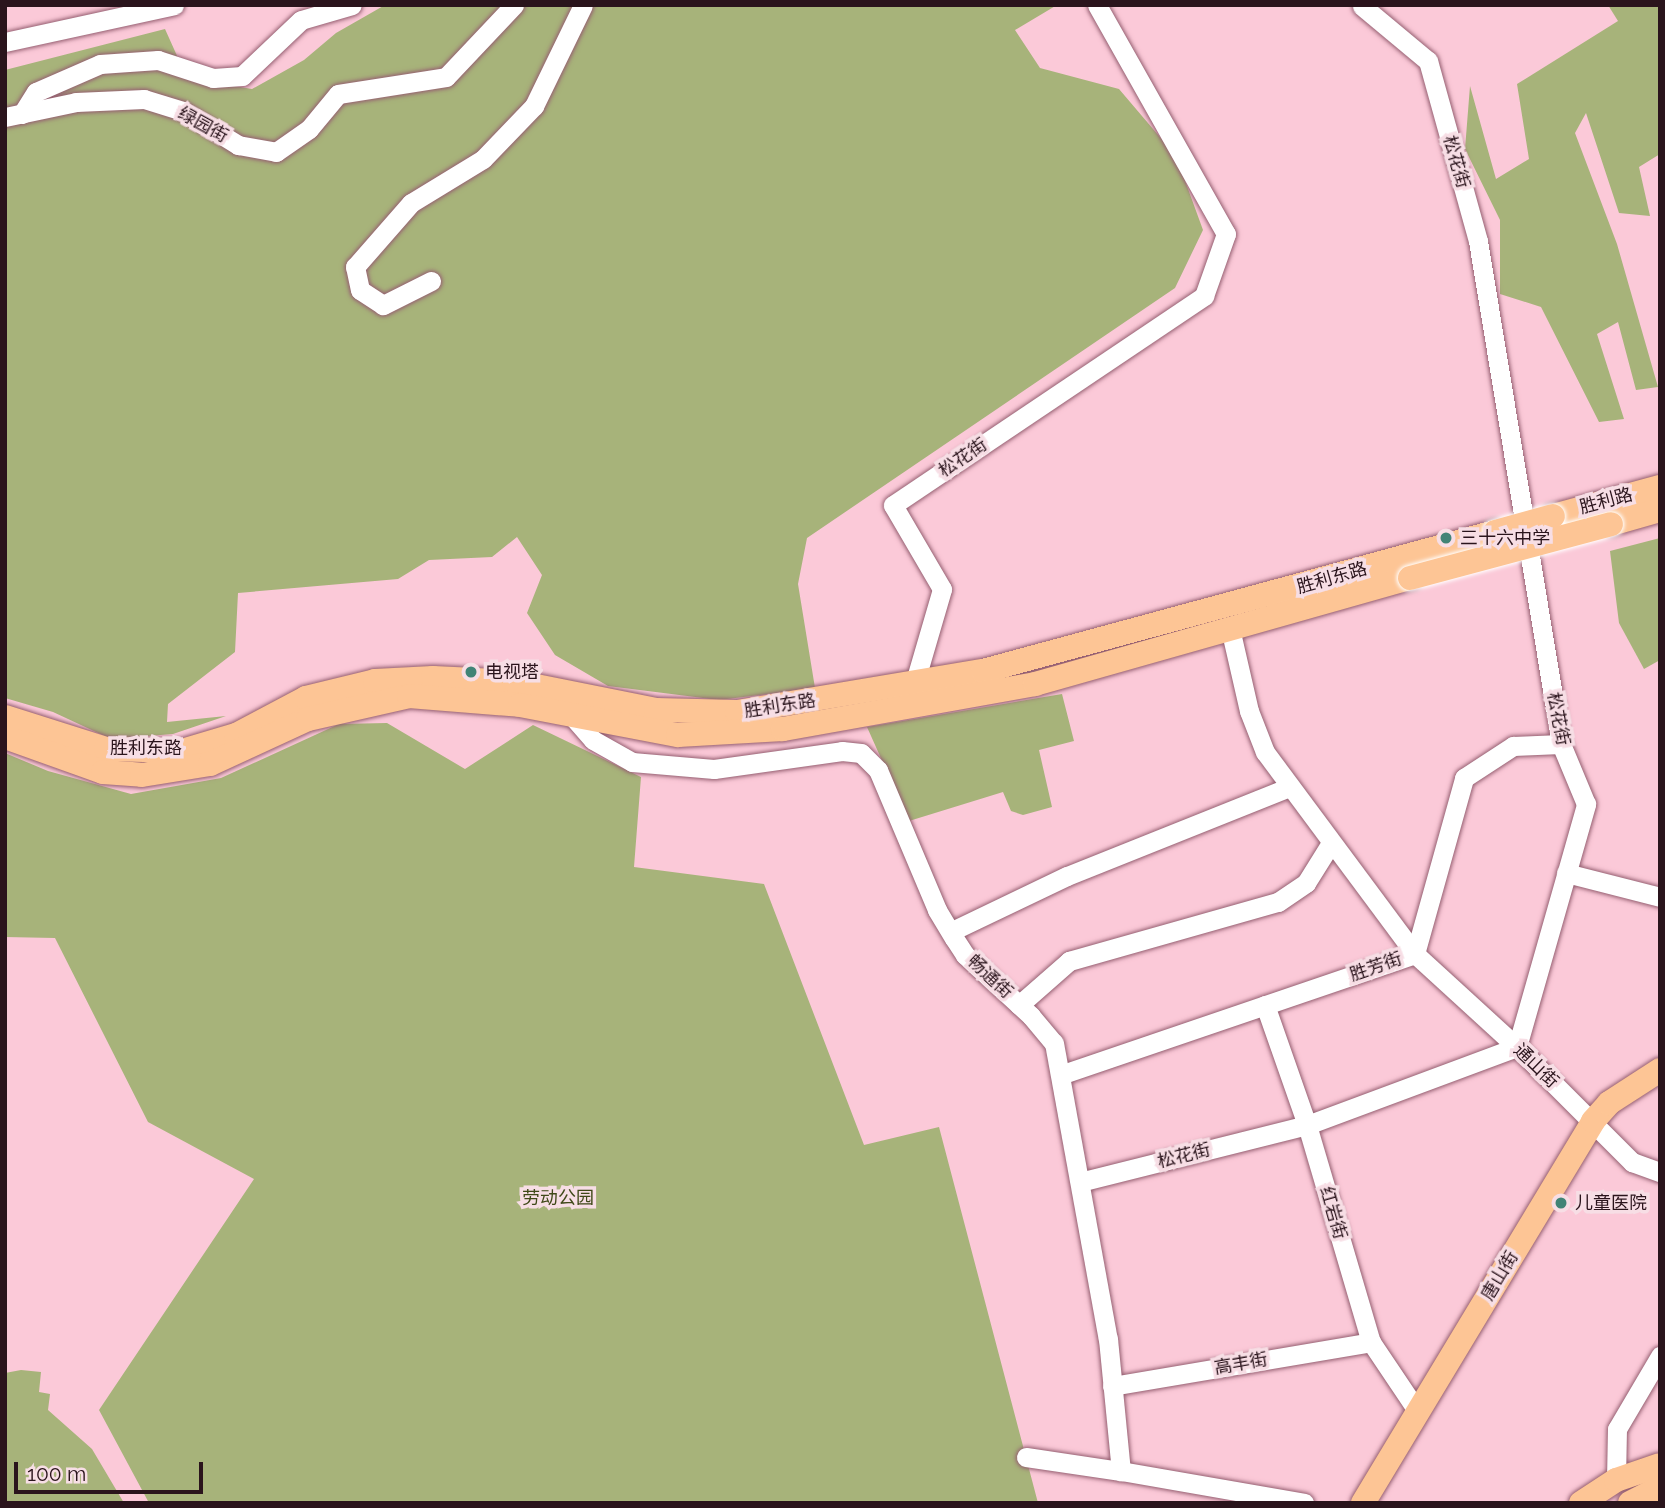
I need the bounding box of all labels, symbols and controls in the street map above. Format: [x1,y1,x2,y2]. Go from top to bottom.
street label: 绿园街 [174,102,232,148]
street label: 松花街 [1438,133,1474,191]
street label: 松花街 [935,434,991,482]
street label: 胜利路 [1577,484,1635,518]
place label: 三十六中学 [1460,527,1550,549]
marker: 三十六中学 [1438,530,1454,546]
street label: 胜利东路 [1294,558,1370,598]
place label: 电视塔 [485,661,539,683]
marker: 电视塔 [463,664,479,680]
street label: 胜利东路 [743,690,817,722]
street label: 松花街 [1542,690,1574,748]
street label: 胜利东路 [110,737,182,759]
street label: 胜芳街 [1347,948,1405,986]
street label: 畅通街 [963,951,1017,1003]
street label: 通山街 [1509,1039,1563,1093]
street label: 松花街 [1155,1139,1213,1173]
street label: 红岩街 [1315,1184,1351,1242]
park label: 劳动公园 [522,1187,594,1209]
place label: 儿童医院 [1575,1192,1647,1214]
marker: 儿童医院 [1553,1195,1569,1211]
street label: 唐山街 [1477,1247,1523,1305]
street label: 高丰街 [1213,1349,1269,1379]
scale bar [18,1448,206,1492]
text: 100 m [27,1461,86,1486]

